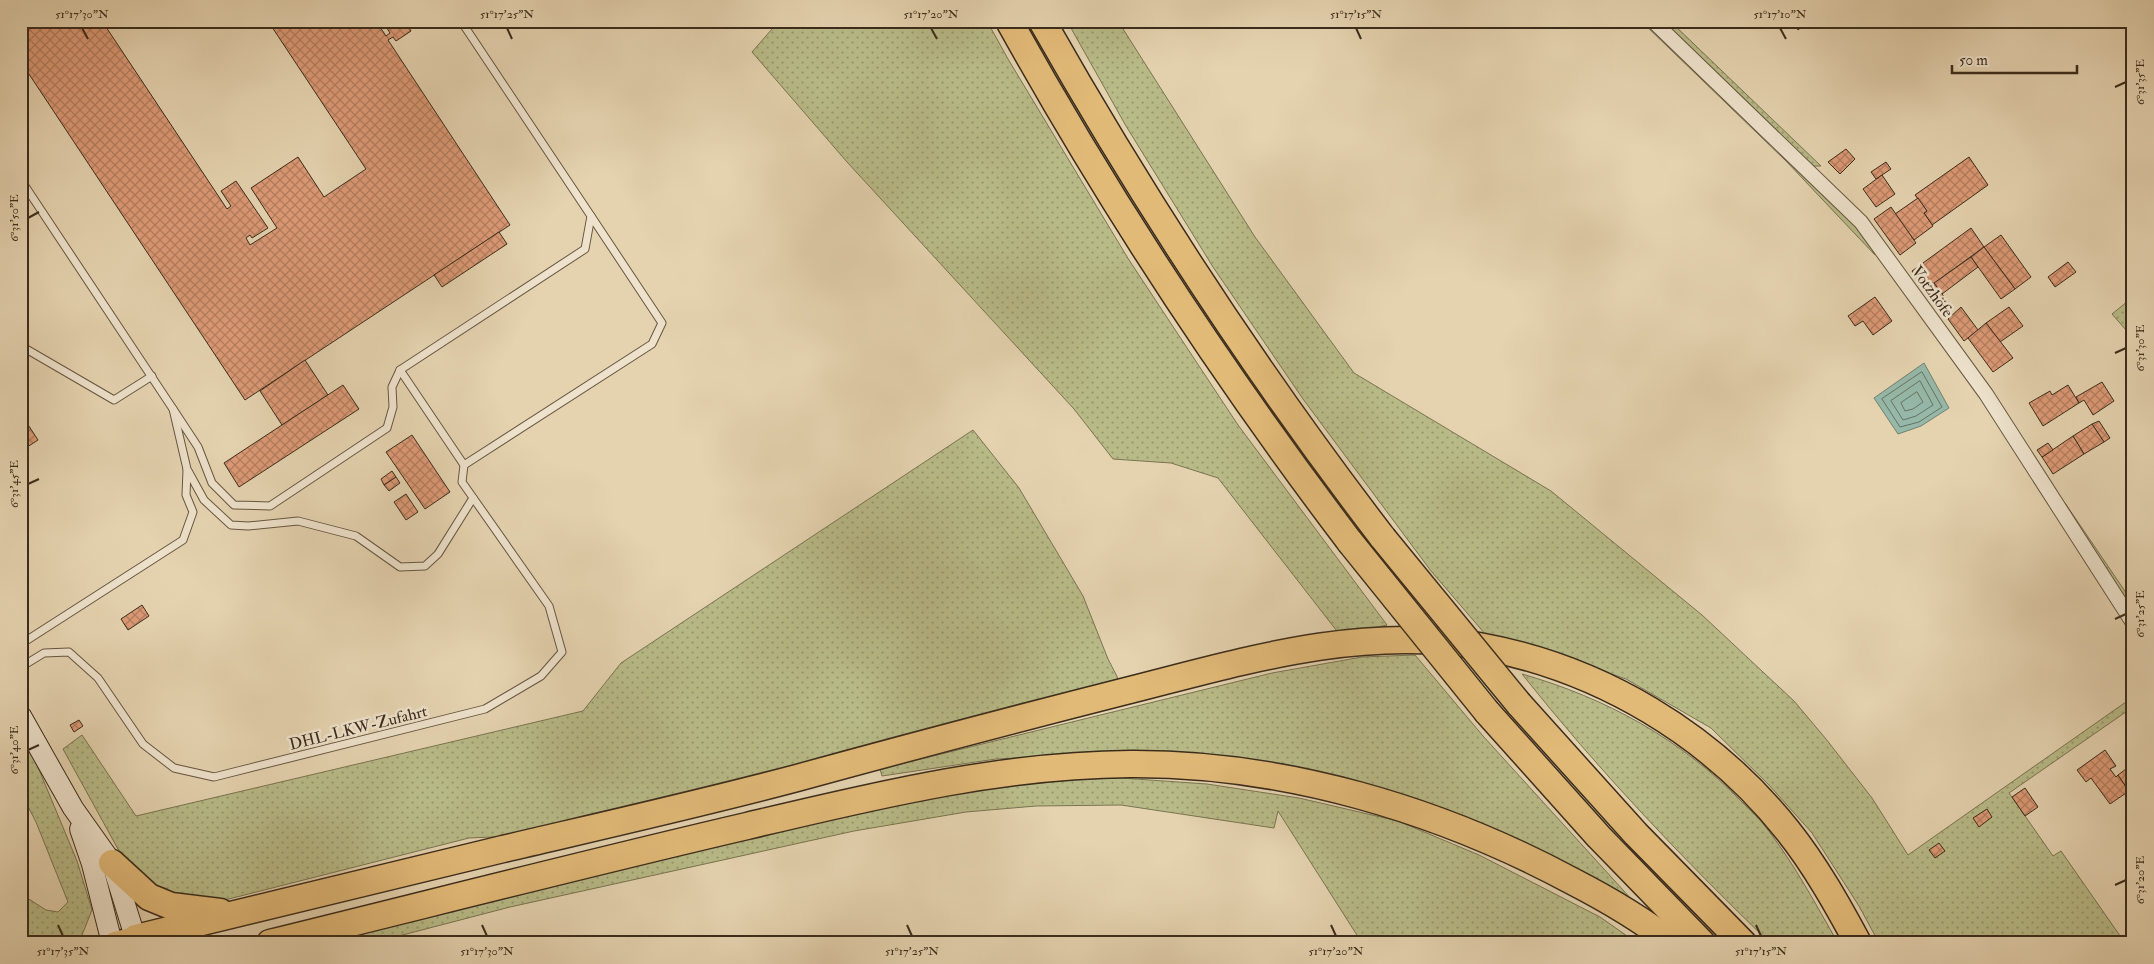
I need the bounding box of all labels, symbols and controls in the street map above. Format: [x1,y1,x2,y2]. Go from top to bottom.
text: 51°17'30"N [55,7,109,22]
text: 51°17'25"N [480,7,534,22]
text: 51°17'20"N [904,7,959,22]
text: 51°17'15"N [1330,7,1382,22]
text: 51°17'10"N [1753,7,1807,22]
scale bar [1952,42,2076,74]
text: 50 m [1959,51,1988,70]
text: 6°31'35"E [2133,59,2148,105]
text: 6°31'50"E [7,194,22,242]
street label: Votzhöfe [1907,262,1958,321]
text: 6°31'30"E [2133,324,2148,371]
text: 6°31'45"E [7,460,22,508]
text: 6°31'25"E [2133,590,2148,638]
street label: DHL-LKW-Zufahrt [287,701,429,755]
text: 6°31'40"E [7,725,22,774]
text: 6°31'20"E [2133,855,2148,904]
text: 51°17'35"N [37,944,90,959]
text: 51°17'30"N [460,944,514,959]
text: 51°17'25"N [885,944,939,959]
text: 51°17'20"N [1309,944,1364,959]
text: 51°17'15"N [1735,944,1787,959]

